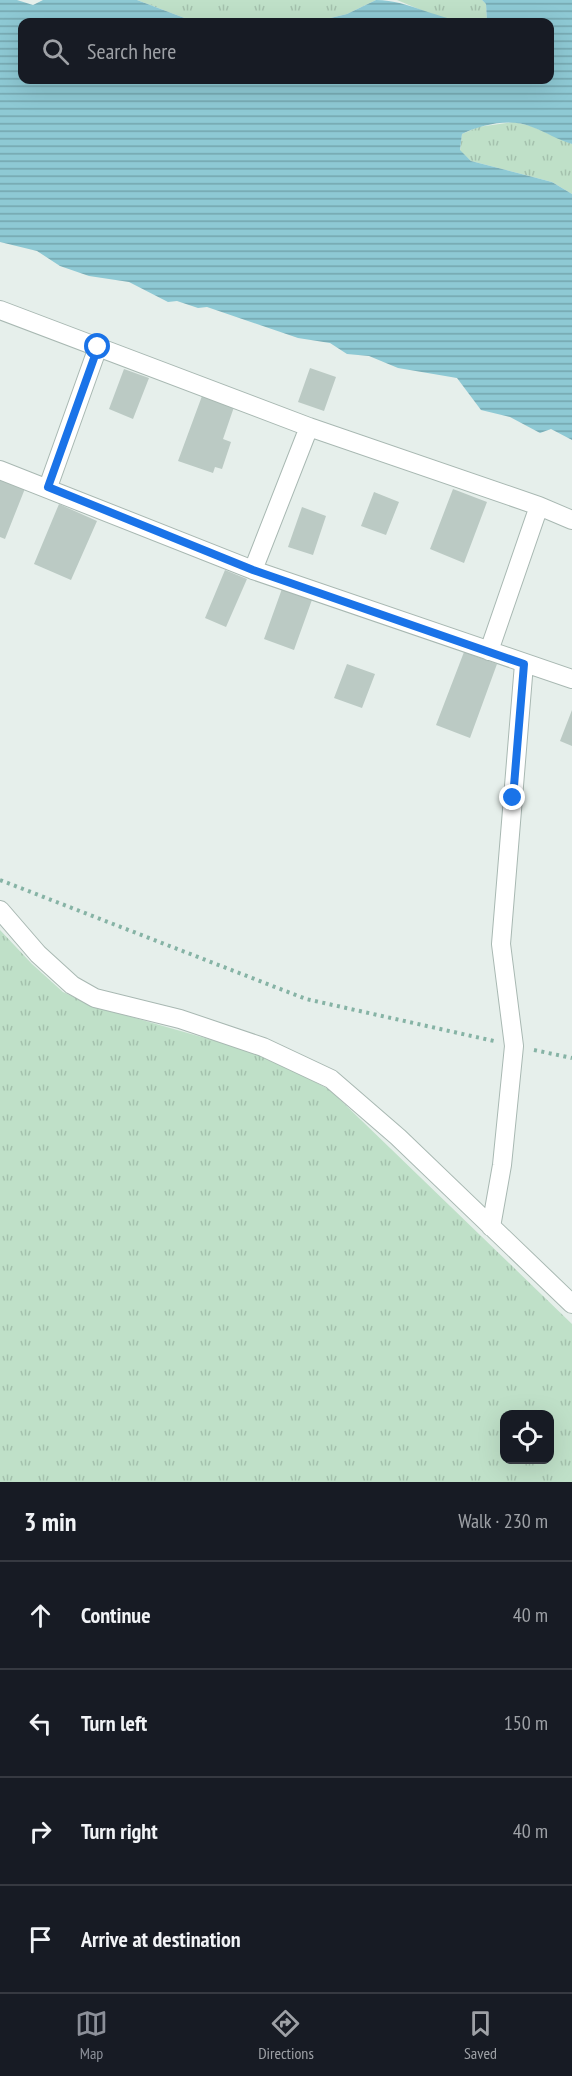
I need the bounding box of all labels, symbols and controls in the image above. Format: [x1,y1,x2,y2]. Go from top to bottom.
search box [18,18,554,84]
icon: search [39,35,72,68]
text: Search here [87,37,176,65]
route start [84,333,110,359]
route end [499,784,525,810]
map controls [500,1410,554,1464]
button: locate [500,1410,554,1464]
text: 3 min [24,1505,77,1538]
text: Walk · 230 m [458,1508,548,1534]
icon: ahead [24,1599,57,1632]
text: Continue [81,1601,151,1629]
text: 40 m [513,1602,548,1628]
icon: left [24,1707,57,1740]
text: Turn left [81,1709,147,1737]
text: 150 m [504,1710,548,1736]
icon: right [24,1815,57,1848]
text: Turn right [81,1817,158,1845]
text: 40 m [513,1818,548,1844]
icon: arrive [24,1923,57,1956]
text: Arrive at destination [81,1925,241,1953]
tab: Map [75,2007,108,2063]
tab: Directions [258,2007,314,2063]
tab: Saved [464,2007,497,2063]

